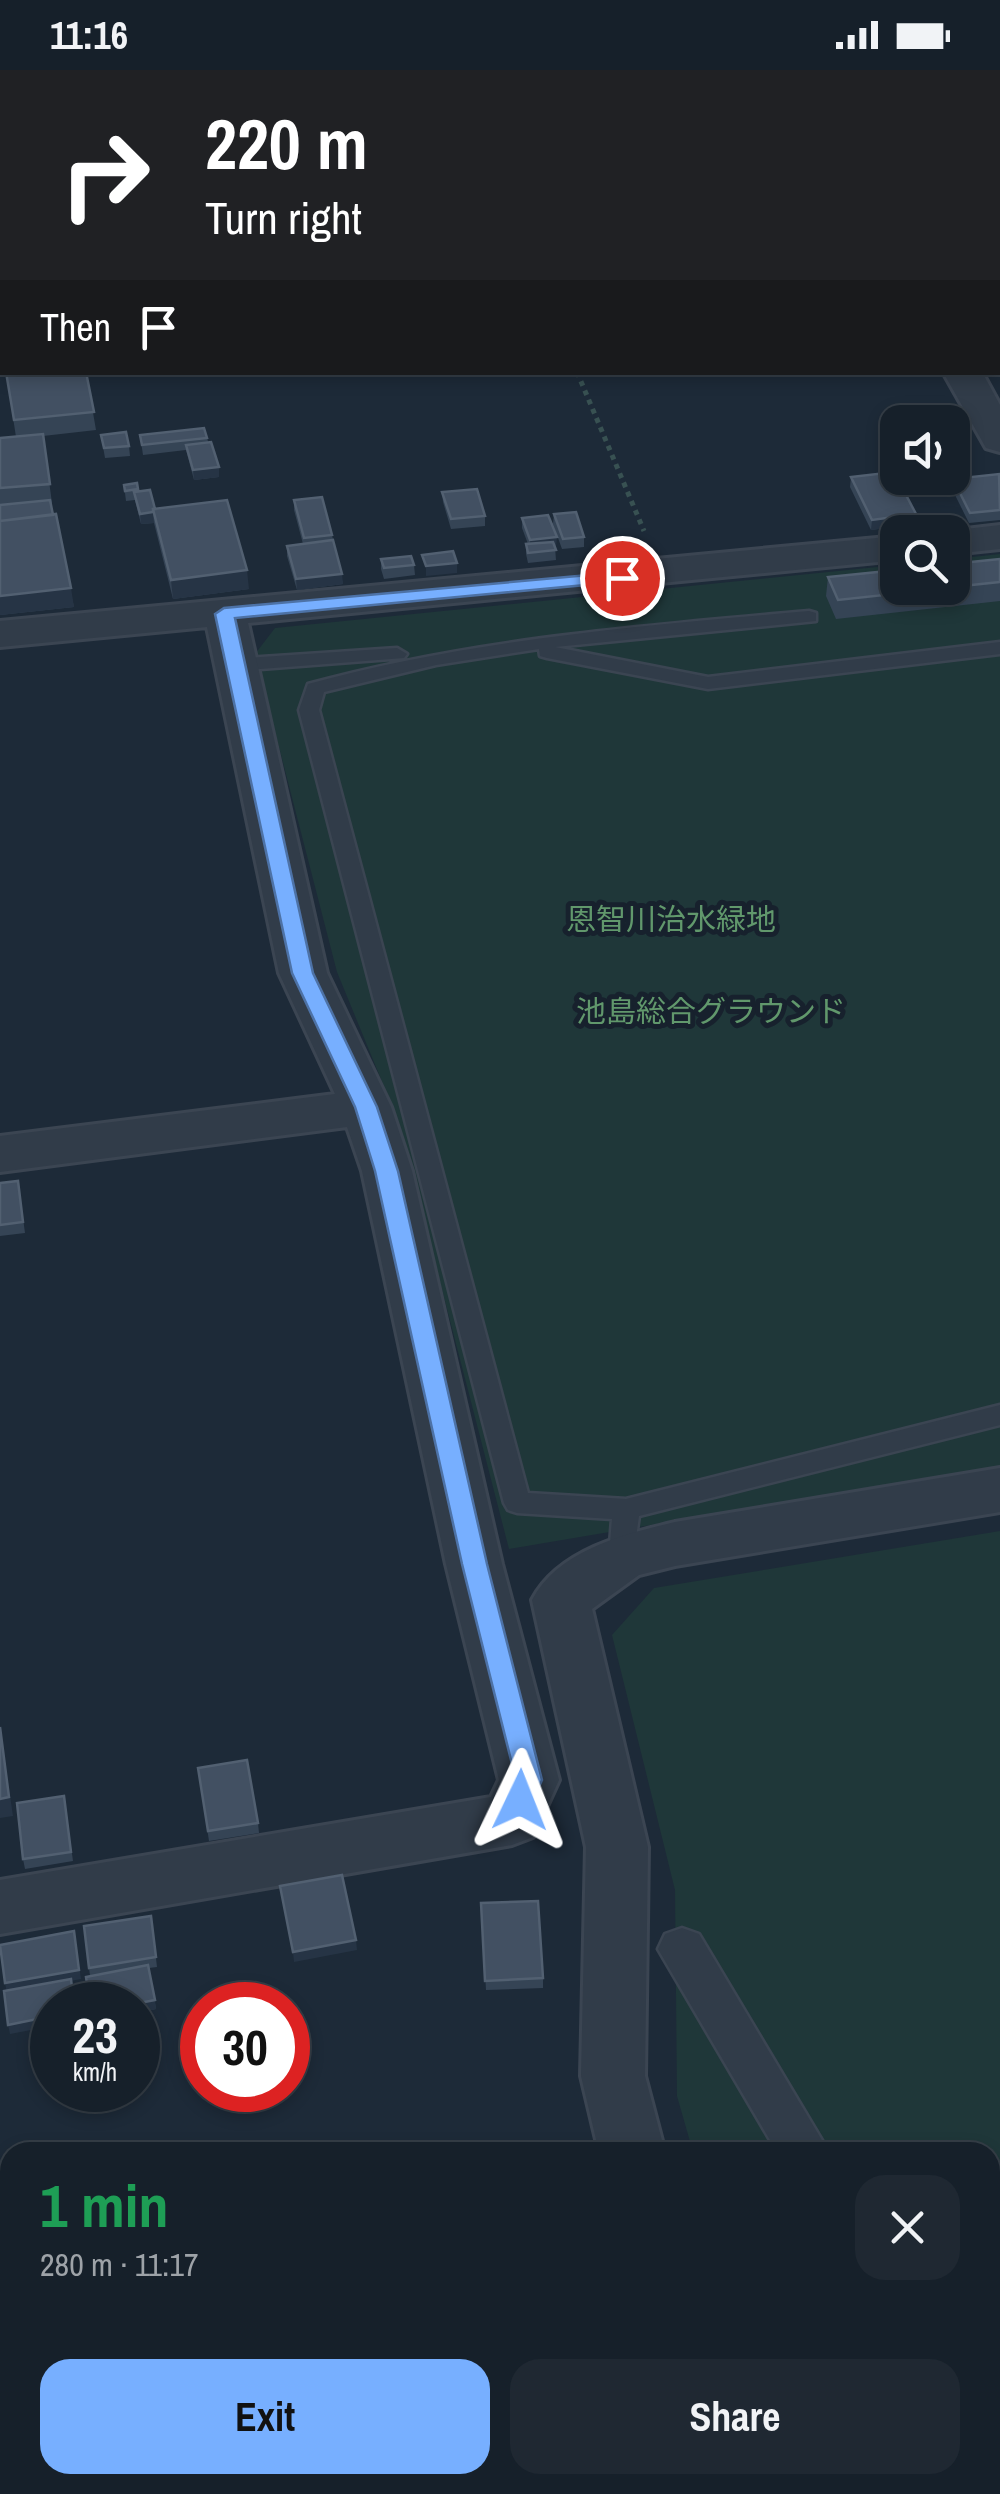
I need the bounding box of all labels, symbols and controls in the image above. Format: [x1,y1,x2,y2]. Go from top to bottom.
text: 11:16 [50,10,128,61]
text: 220 m [205,97,368,191]
icon: right [40,110,170,240]
text: Turn right [205,187,362,248]
icon: arrive [131,300,186,355]
text: Then [40,302,111,353]
map controls [880,405,970,605]
button: sound [880,405,970,495]
button: search [880,515,970,605]
pin [580,536,665,621]
icon: arrive [595,551,650,606]
park label: 恩智川治水緑地 [566,899,776,939]
park label: 池島総合グラウンド [576,991,846,1031]
position arrow [468,1748,572,1852]
speed limit sign: 30 [180,1982,310,2112]
text: 23 [72,2001,118,2069]
text: km/h [73,2055,117,2089]
text: 1 min [40,2165,169,2246]
button: close [855,2175,960,2280]
text: 280 m · 11:17 [40,2243,199,2286]
button: Exit [40,2359,490,2474]
button: Share [510,2359,960,2474]

